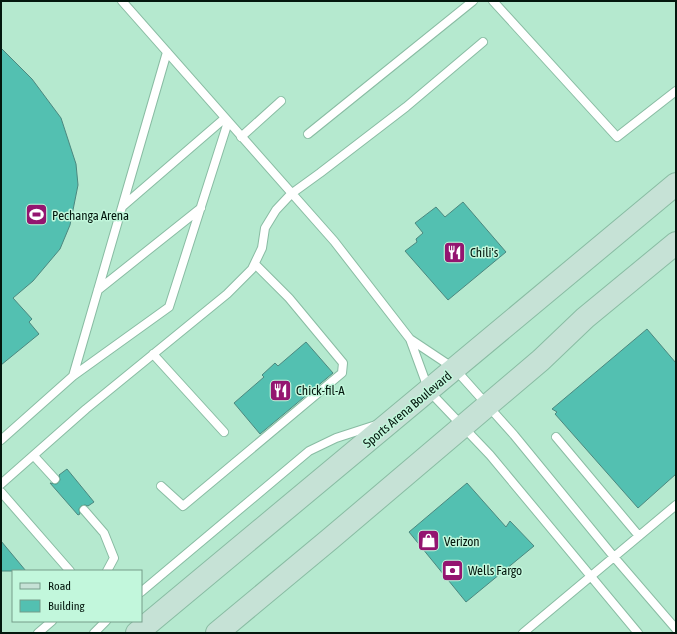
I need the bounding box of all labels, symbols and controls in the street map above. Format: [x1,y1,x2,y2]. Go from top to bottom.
sports icon: Pechanga Arena [24,202,50,228]
place label: Pechanga Arena [52,208,129,223]
restaurant icon: Chili's [442,239,468,265]
place label: Chili's [470,245,499,260]
street label: Sports Arena Boulevard [360,368,455,451]
restaurant icon: Chick-fil-A [268,377,294,403]
place label: Chick-fil-A [296,383,345,398]
shop icon: Verizon [416,528,442,554]
place label: Verizon [444,534,480,549]
bank icon: Wells Fargo [440,557,466,583]
place label: Wells Fargo [468,563,522,578]
legend [12,570,142,622]
text: Road [48,579,71,593]
text: Building [48,599,86,613]

